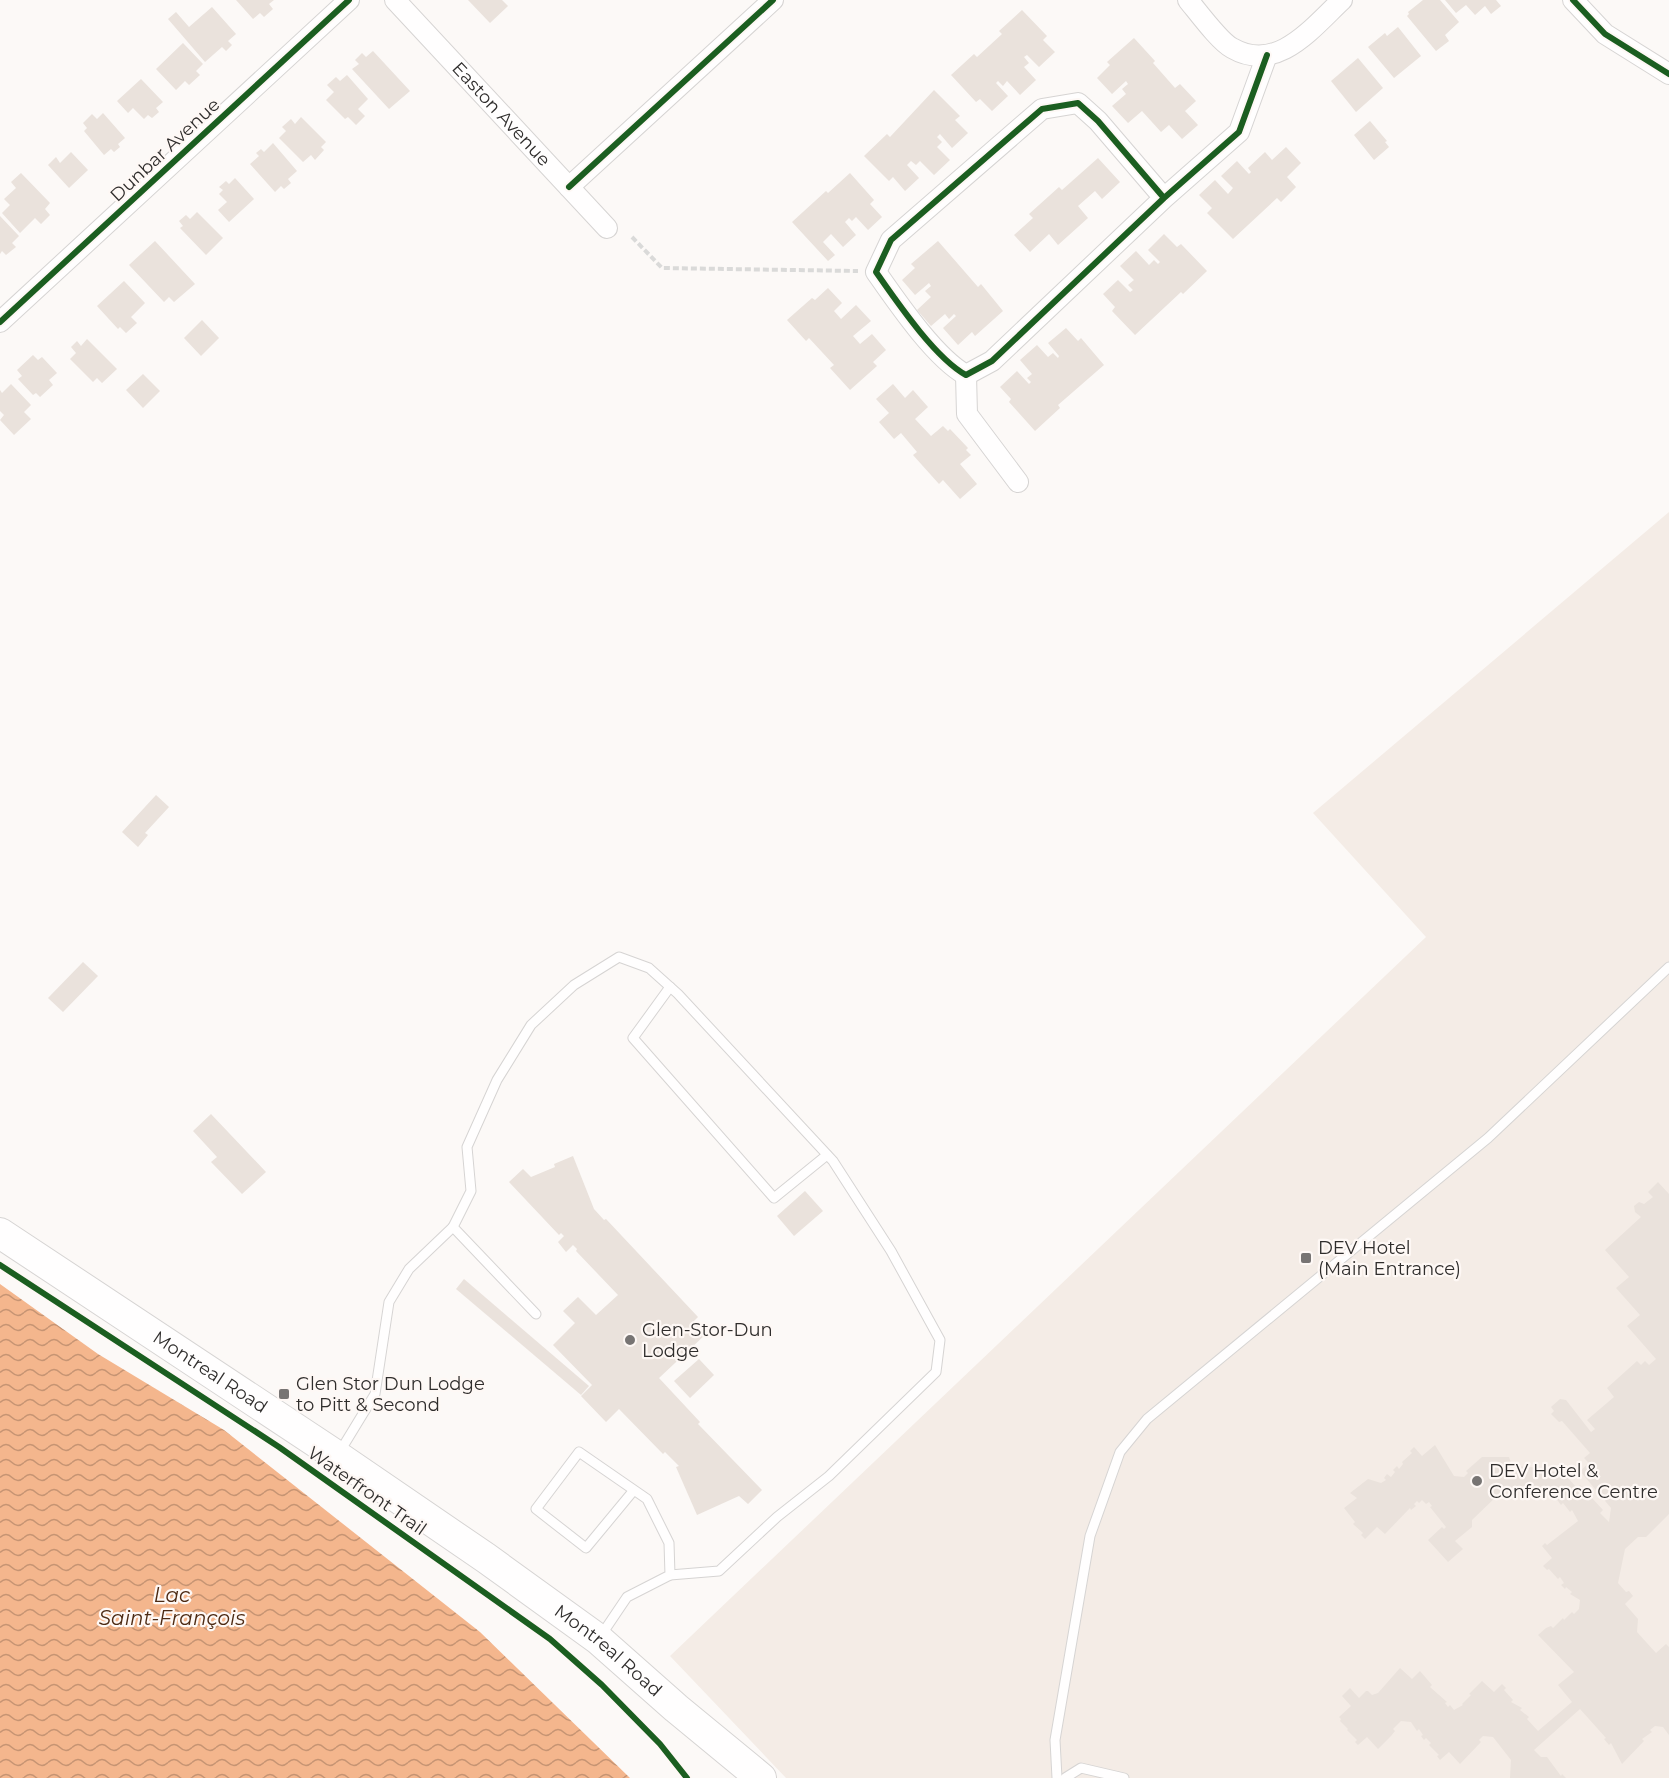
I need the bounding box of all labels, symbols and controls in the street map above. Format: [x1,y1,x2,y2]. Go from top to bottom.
street label: Easton Avenue [447,58,555,171]
street label: Dunbar Avenue [106,94,224,206]
place label: DEV Hotel (Main Entrance) [1318,1237,1461,1280]
marker: DEV Hotel (Main Entrance) [1299,1251,1313,1265]
place label: Glen-Stor-Dun Lodge [642,1319,773,1362]
street label: Montreal Road [149,1326,272,1418]
marker: Glen-Stor-Dun Lodge [623,1333,637,1347]
place label: Glen Stor Dun Lodge to Pitt & Second [296,1373,485,1416]
marker: Glen Stor Dun Lodge to Pitt & Second [277,1387,291,1401]
street label: Waterfront Trail [303,1442,431,1540]
place label: DEV Hotel & Conference Centre [1489,1460,1658,1503]
marker: DEV Hotel & Conference Centre [1470,1474,1484,1488]
water label: Lac Saint-François [99,1583,245,1630]
street label: Montreal Road [550,1600,666,1701]

